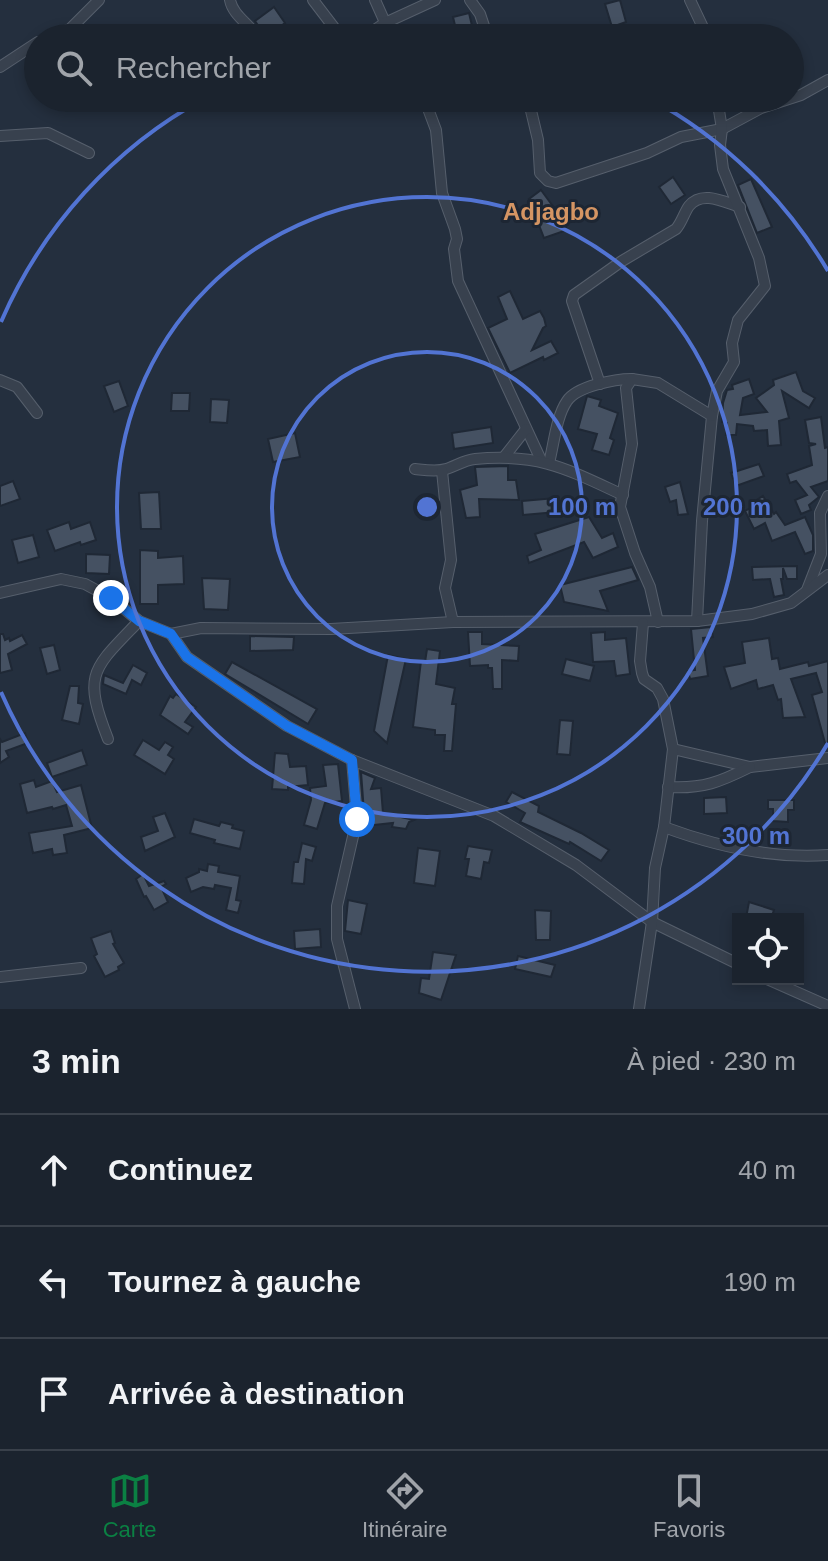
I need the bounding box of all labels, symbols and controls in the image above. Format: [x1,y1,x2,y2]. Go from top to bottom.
search box [24,24,804,112]
icon: search [52,46,96,90]
text: Rechercher [116,51,271,84]
district label: Adjagbo [503,198,599,225]
centre of rings [413,493,441,521]
text: 100 m [548,493,616,520]
text: 200 m [703,493,771,520]
route end [93,580,129,616]
route start [339,801,375,837]
text: 300 m [722,822,790,849]
map controls [732,913,804,985]
button: locate [732,913,804,985]
text: 3 min [32,1042,121,1080]
text: À pied · 230 m [627,1046,796,1076]
icon: ahead [32,1148,76,1192]
text: Continuez [108,1153,253,1186]
text: 40 m [738,1155,796,1185]
icon: left [32,1260,76,1304]
text: Tournez à gauche [108,1265,361,1298]
text: 190 m [724,1267,796,1297]
icon: arrive [32,1372,76,1416]
text: Arrivée à destination [108,1377,405,1410]
tab: Carte [103,1469,157,1543]
tab: Itinéraire [362,1469,448,1543]
tab: Favoris [653,1469,725,1543]

